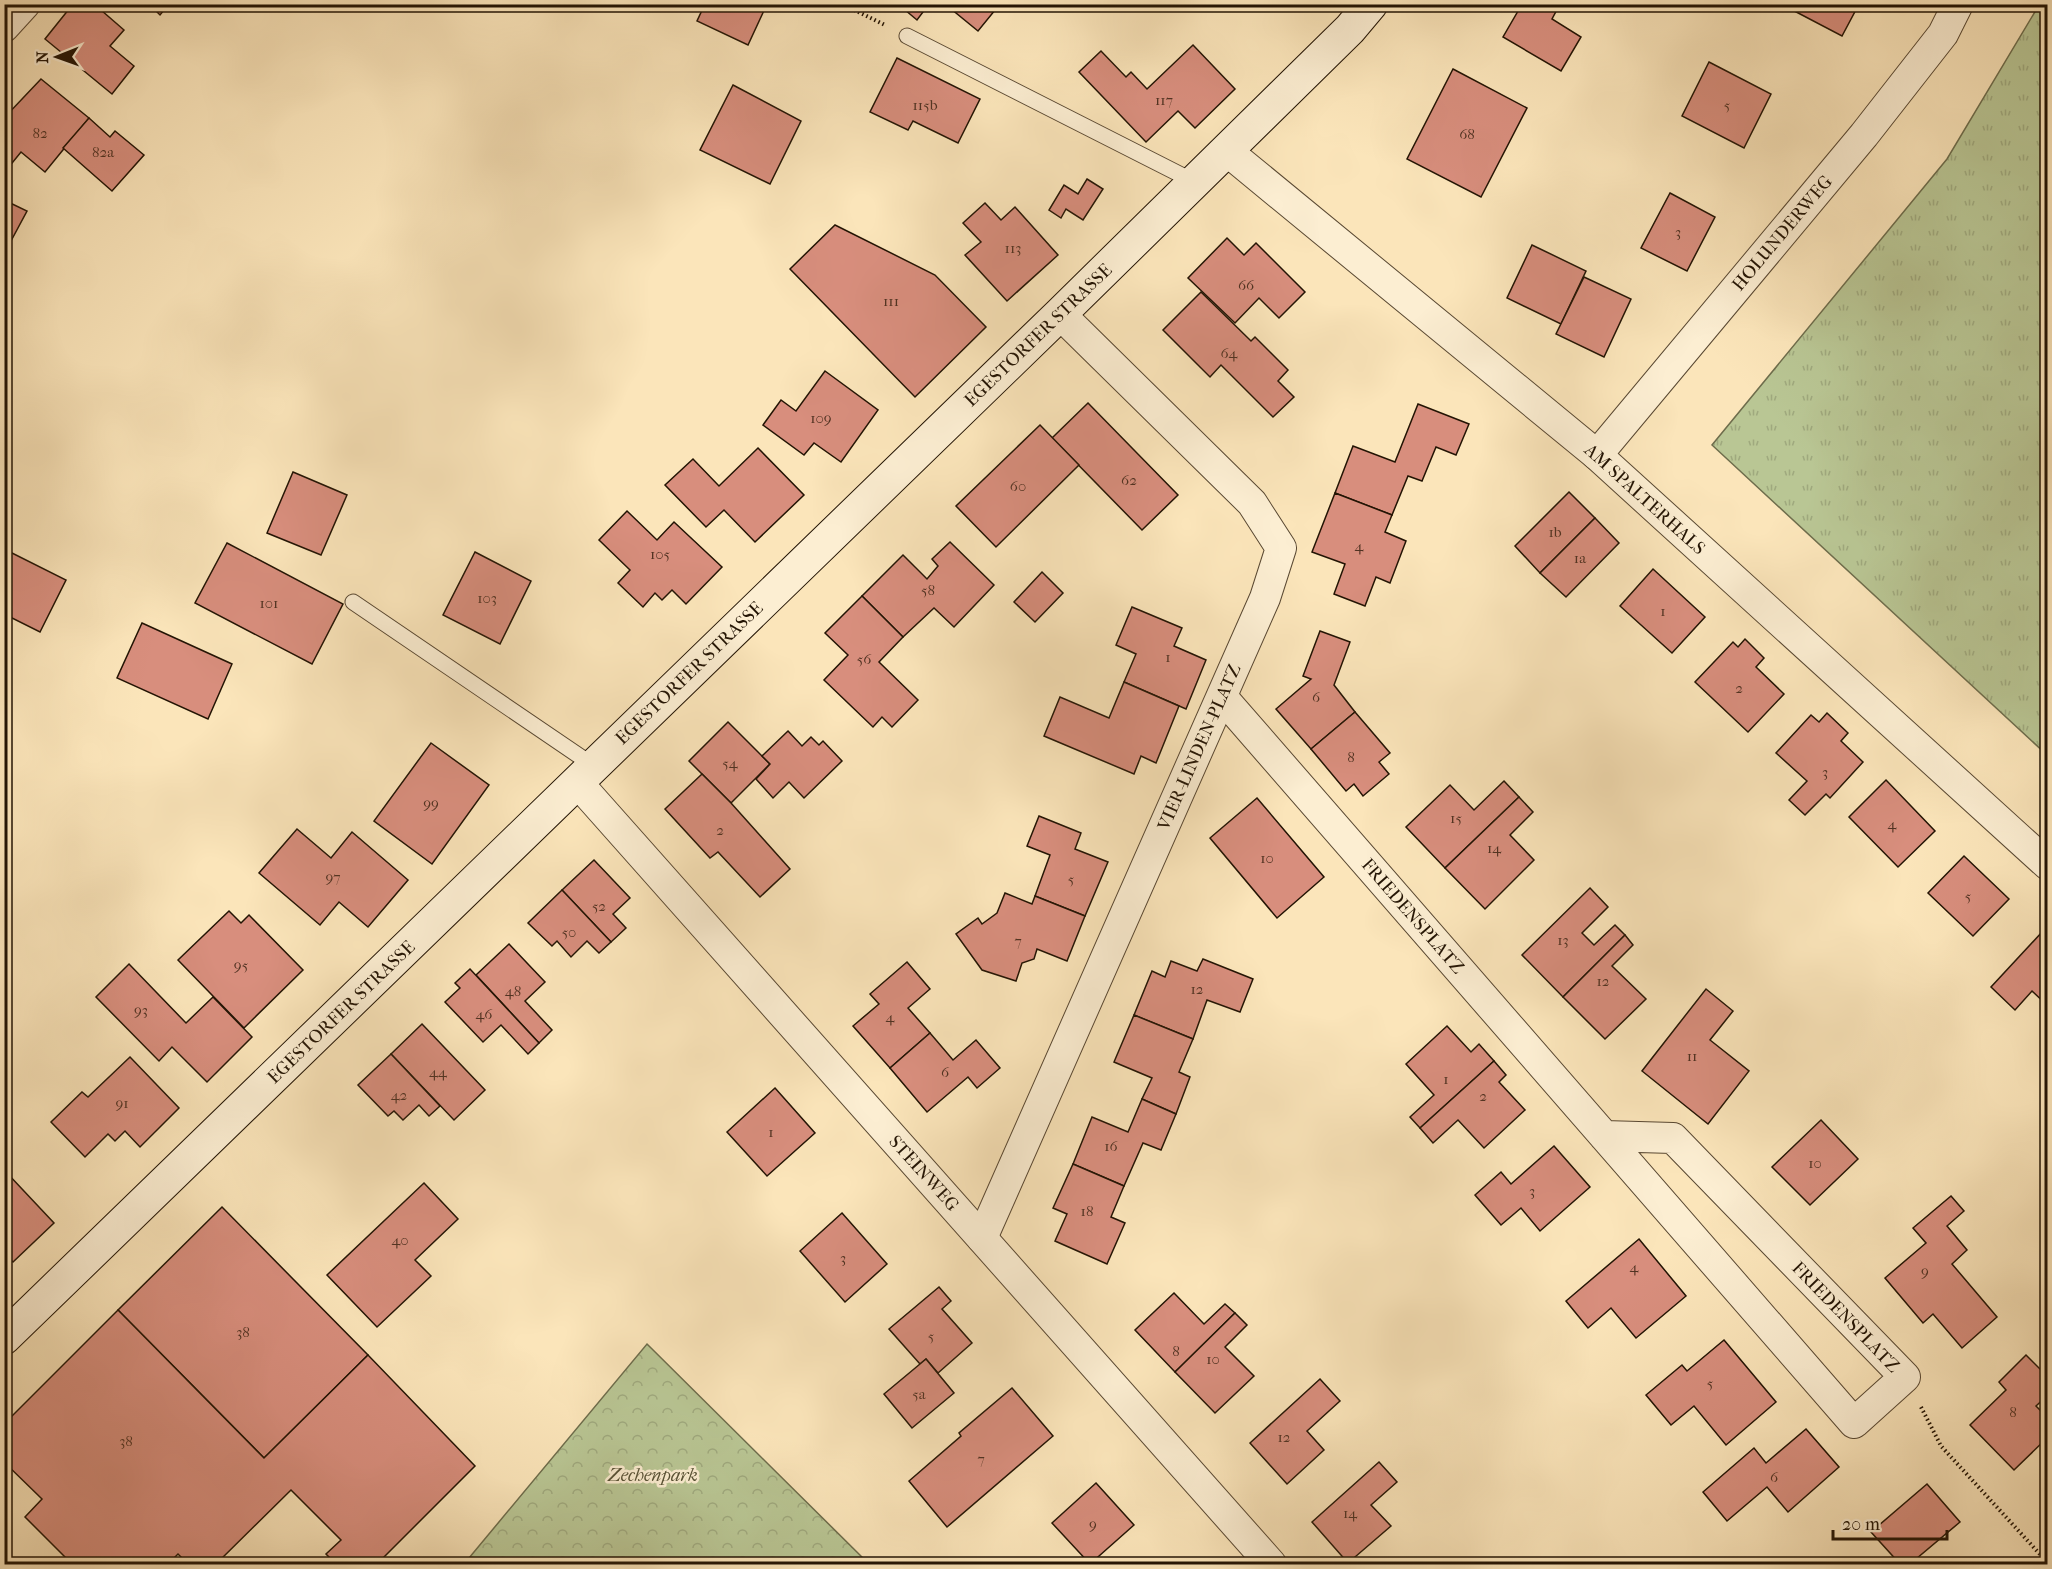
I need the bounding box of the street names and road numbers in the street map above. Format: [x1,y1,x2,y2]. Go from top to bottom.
street label: HOLUNDERWEG [1728,171,1837,295]
street label: EGESTORFER STRASSE [960,260,1116,411]
street label: AM SPALTERHALS [1579,439,1709,559]
street label: EGESTORFER STRASSE [611,598,767,749]
street label: VIER-LINDEN-PLATZ [1153,661,1246,834]
street label: FRIEDENSPLATZ [1357,854,1468,978]
street label: EGESTORFER STRASSE [263,937,419,1088]
street label: STEINWEG [884,1131,963,1216]
street label: FRIEDENSPLATZ [1787,1258,1904,1377]

